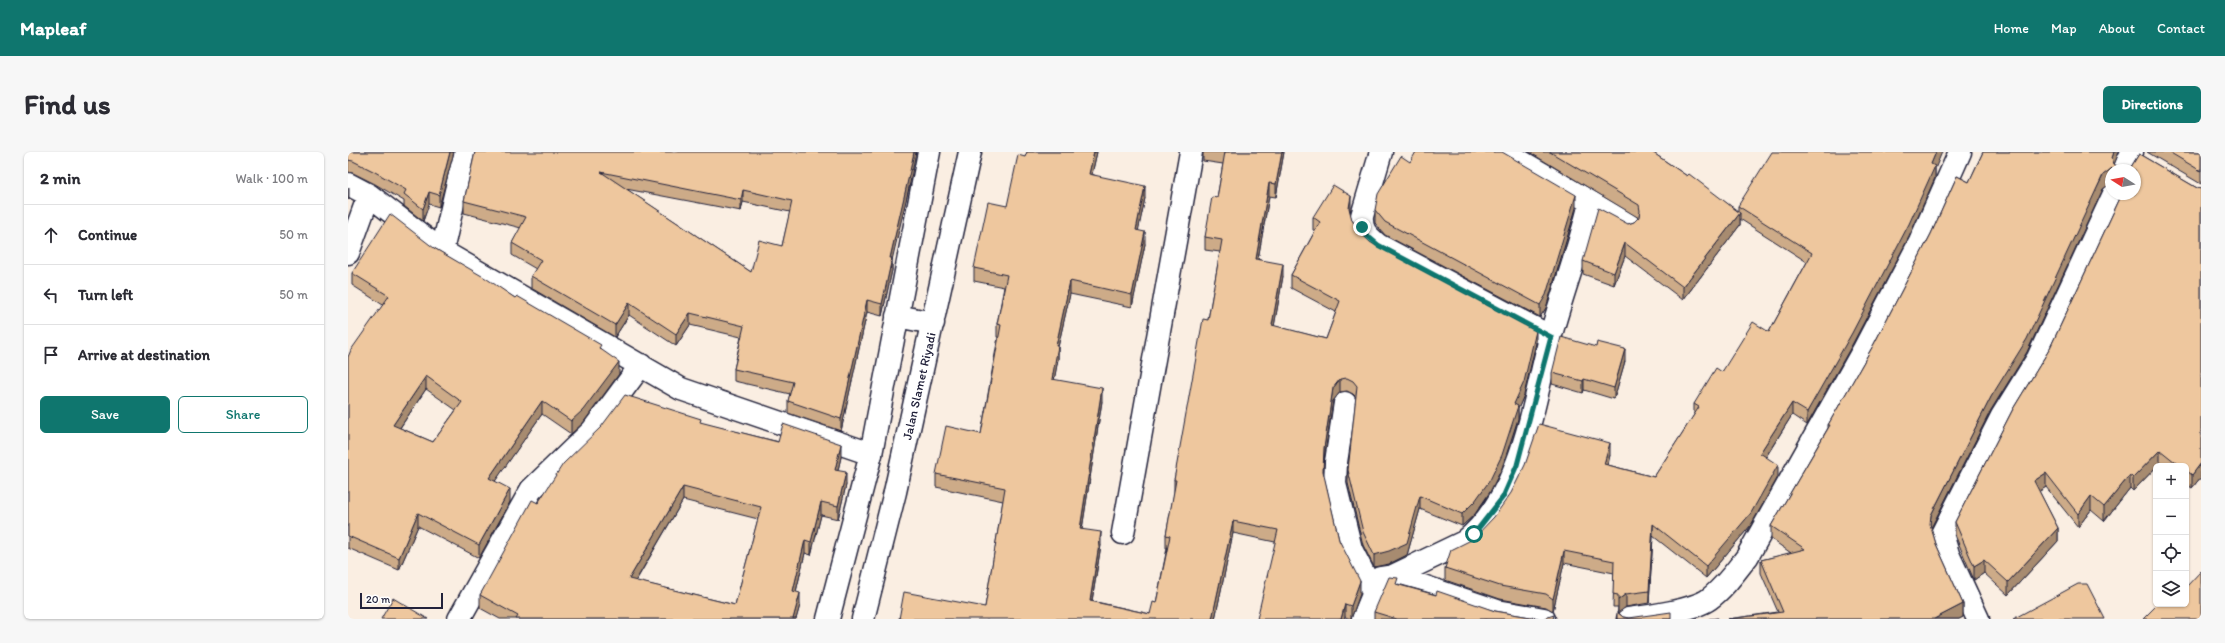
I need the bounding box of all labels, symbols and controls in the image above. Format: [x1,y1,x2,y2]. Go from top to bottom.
text: Mapleaf [20,17,86,40]
text: Home [1994,20,2029,37]
text: Map [2051,20,2077,37]
text: About [2099,20,2135,37]
text: Contact [2157,20,2205,37]
button: Directions [2103,86,2201,123]
text: Find us [24,87,111,121]
north arrow [2105,164,2141,200]
text: 2 min [40,168,80,188]
text: Walk · 100 m [235,171,308,186]
route end [1353,218,1371,236]
icon: ahead [40,224,62,246]
text: Continue [78,226,137,244]
text: 50 m [279,227,308,242]
icon: left [40,284,62,306]
text: Turn left [78,286,133,304]
text: 50 m [279,287,308,302]
street label: Jalan Slamet Riyadi [899,331,939,441]
icon: arrive [40,344,62,366]
text: Arrive at destination [78,346,210,364]
button: Save [40,396,170,433]
button: Share [178,396,308,433]
map controls [2153,463,2189,607]
button: + [2153,463,2189,499]
button: − [2153,499,2189,535]
route start [1465,525,1483,543]
button: locate [2153,535,2189,571]
button: layers [2153,571,2189,607]
scale bar [360,591,443,610]
text: 20 m [366,593,390,606]

